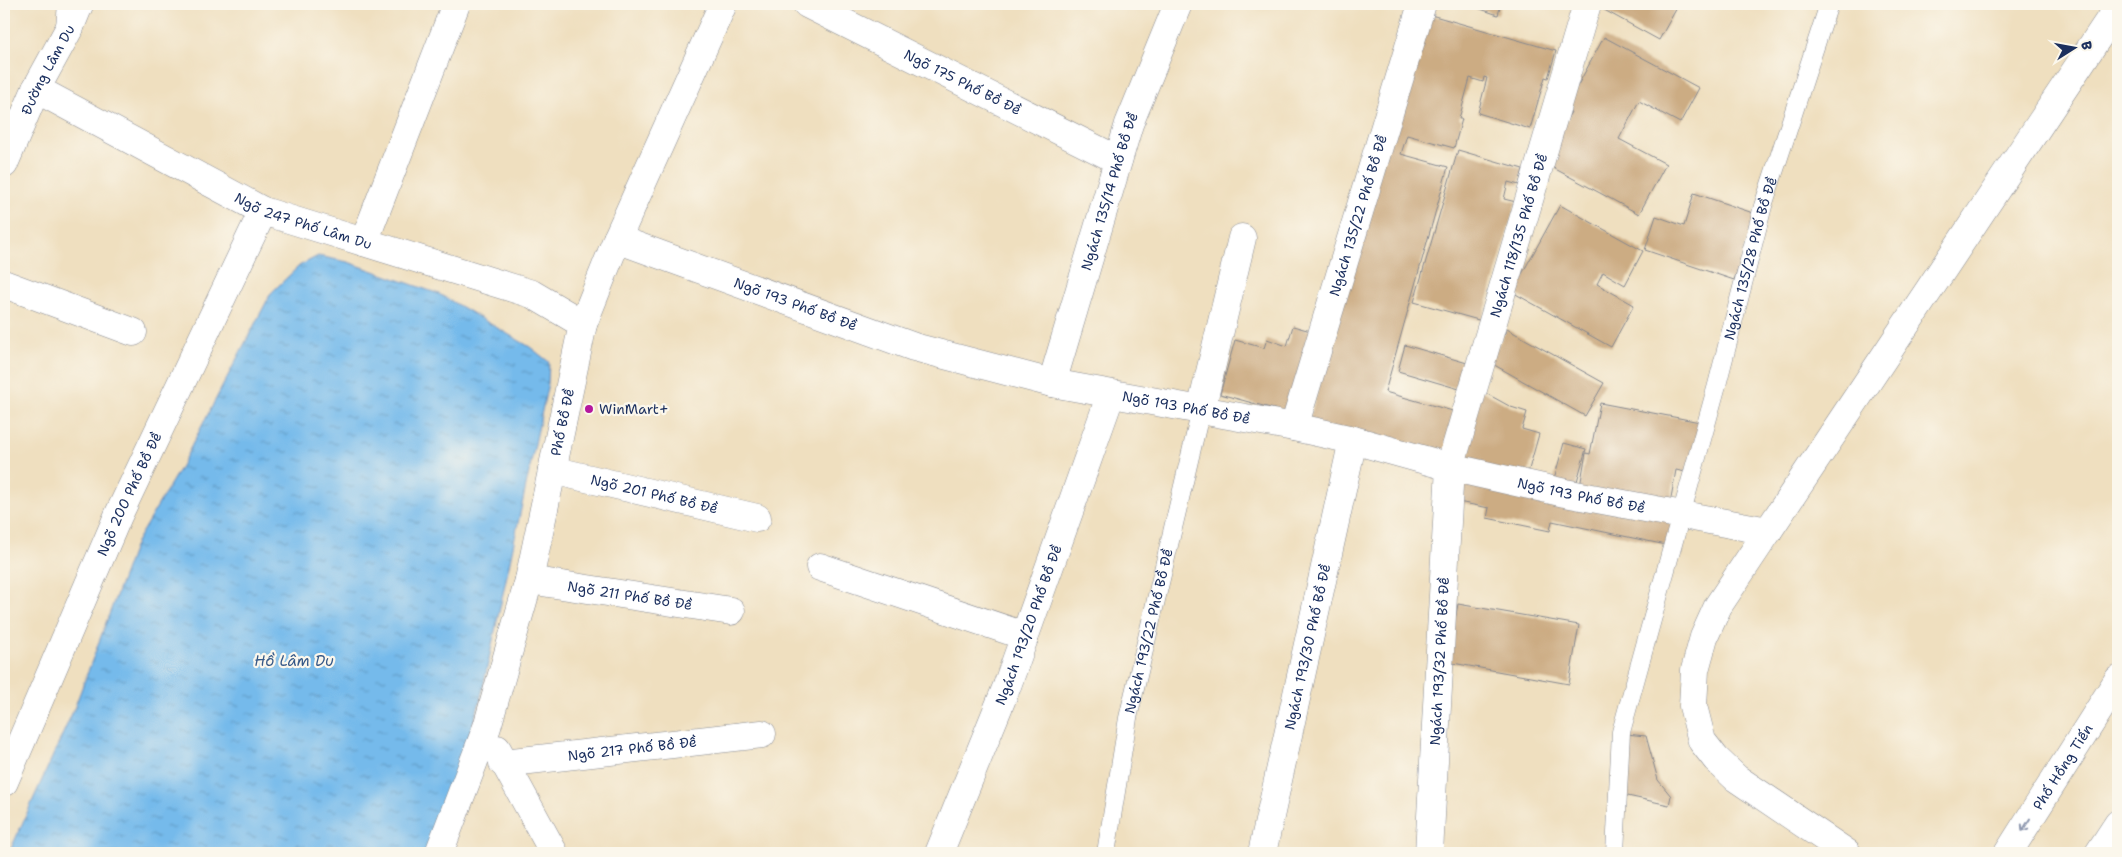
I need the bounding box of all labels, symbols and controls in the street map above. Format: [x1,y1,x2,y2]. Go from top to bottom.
street label: Đường Lâm Du [17,21,79,117]
north arrow [2050,22,2100,72]
text: B [2077,40,2096,52]
street label: Ngõ 175 Phố Bồ Đề [901,45,1024,119]
street label: Ngách 135/14 Phố Bồ Đề [1077,109,1142,273]
street label: Ngách 135/22 Phố Bồ Đề [1325,132,1391,298]
street label: Ngách 118/135 Phố Bồ Đề [1486,151,1551,320]
street label: Ngách 135/28 Phố Bồ Đề [1720,175,1781,342]
street label: Ngõ 247 Phố Lâm Du [231,188,374,253]
street label: Ngõ 193 Phố Bồ Đề [732,273,860,335]
street label: Phố Bồ Đề [546,387,578,458]
street label: Ngõ 193 Phố Bồ Đề [1121,387,1252,428]
place label: WinMart+ [599,400,669,418]
marker: WinMart+ [583,403,595,415]
street label: Ngõ 200 Phố Bồ Đề [93,429,166,559]
street label: Ngõ 201 Phố Bồ Đề [589,470,720,518]
street label: Ngõ 193 Phố Bồ Đề [1516,474,1647,517]
street label: Ngách 193/20 Phố Bồ Đề [991,542,1066,708]
street label: Ngách 193/22 Phố Bồ Đề [1120,547,1177,715]
street label: Ngách 193/30 Phố Bồ Đề [1280,562,1334,732]
street label: Ngách 193/32 Phố Bồ Đề [1426,576,1453,746]
street label: Ngõ 211 Phố Bồ Đề [566,577,693,614]
water label: Hồ Lâm Du [254,651,334,671]
street label: Phố Hồng Tiến [2029,720,2097,813]
street label: Ngõ 217 Phố Bồ Đề [567,732,698,765]
one-way arrow [2021,817,2031,831]

